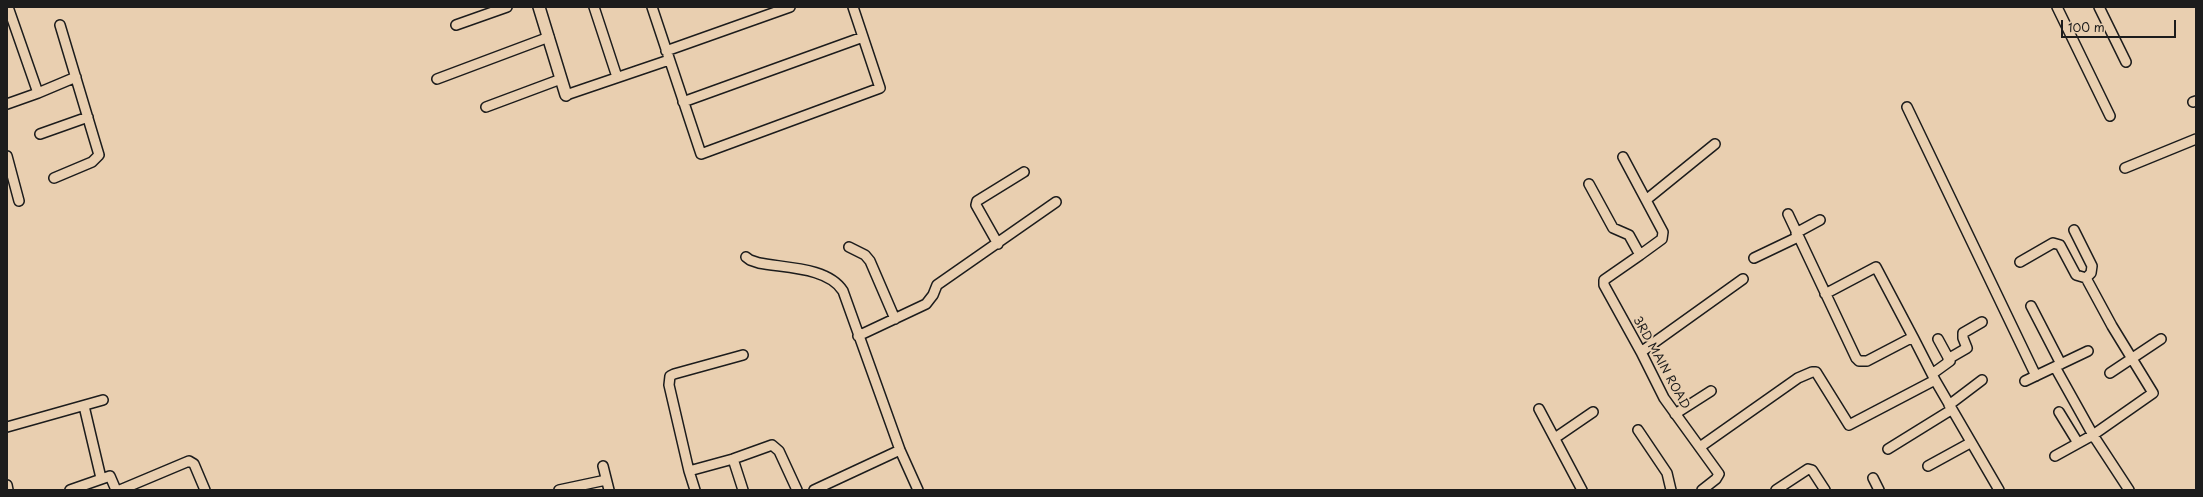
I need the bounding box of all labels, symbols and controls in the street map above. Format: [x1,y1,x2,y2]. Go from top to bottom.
scale bar [2063,12,2178,38]
text: 100 m [2068,18,2105,36]
street label: 3RD MAIN ROAD [1630,314,1692,412]

